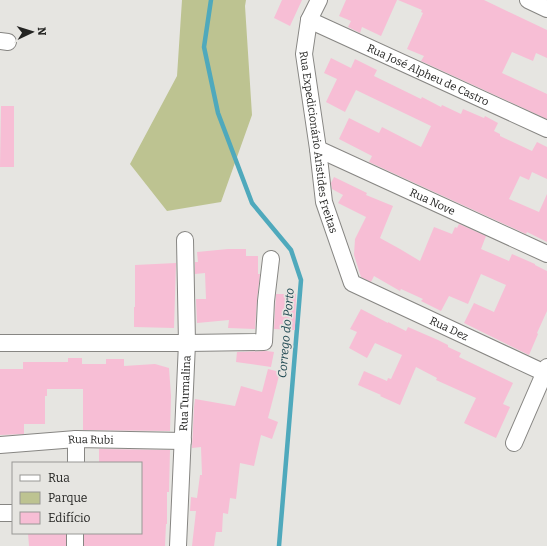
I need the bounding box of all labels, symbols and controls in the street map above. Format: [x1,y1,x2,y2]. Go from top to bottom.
north arrow [12,12,52,52]
text: N [35,27,48,37]
street label: Rua José Alpheu de Castro [365,41,491,108]
street label: Rua Expedicionário Aristides Freitas [297,50,341,235]
street label: Rua Nove [408,186,457,218]
water label: Corrego do Porto [275,287,297,379]
street label: Rua Dez [428,314,471,343]
street label: Rua Turmalina [177,355,193,431]
street label: Rua Rubi [67,432,114,446]
legend [12,462,142,534]
text: Rua [48,471,70,485]
text: Parque [48,491,87,505]
text: Edifício [48,511,90,525]

